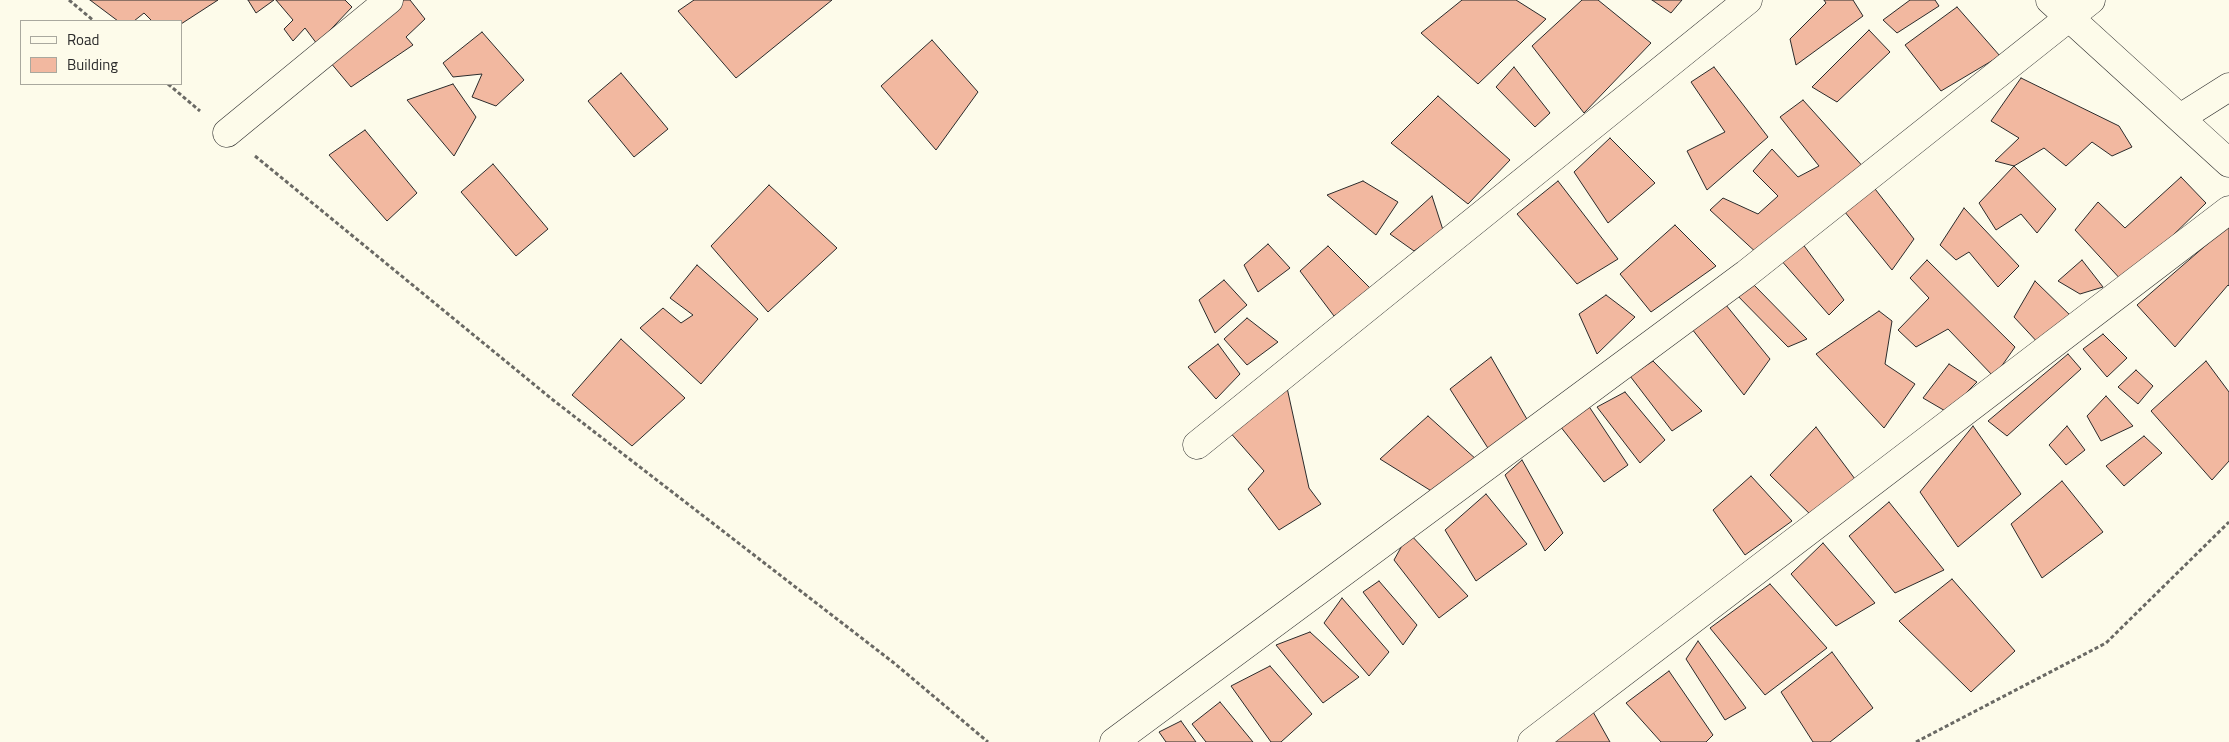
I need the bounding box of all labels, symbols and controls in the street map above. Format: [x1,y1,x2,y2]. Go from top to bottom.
legend [20,20,182,85]
text: Road [67,28,99,51]
text: Building [67,53,118,76]

